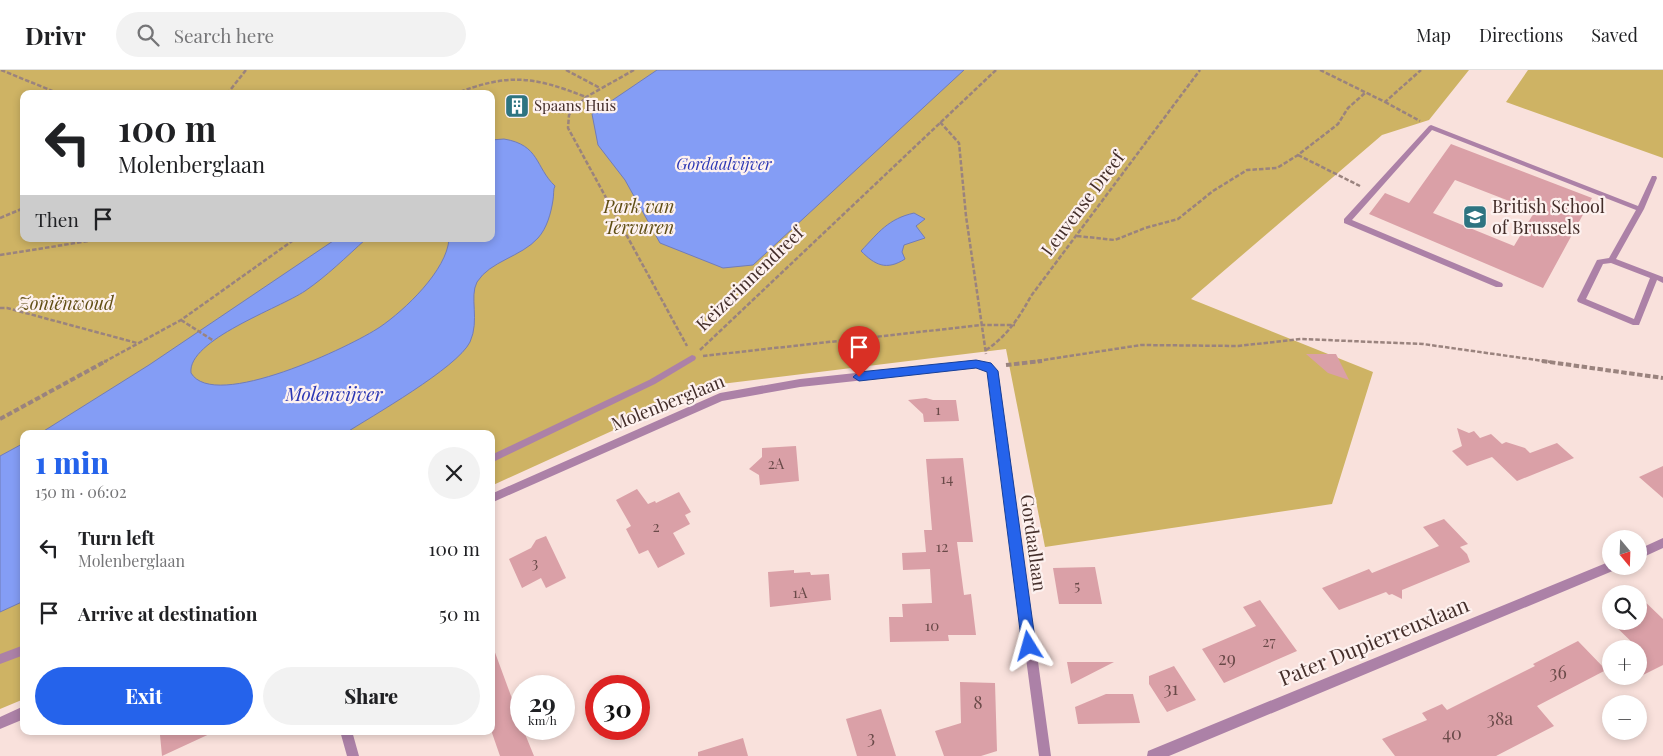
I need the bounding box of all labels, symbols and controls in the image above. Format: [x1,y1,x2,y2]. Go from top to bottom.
search box [116,12,466,57]
text: Drivr [25,19,86,51]
icon: search [134,21,162,49]
text: Search here [174,22,274,48]
text: Map [1416,23,1451,47]
text: Directions [1479,23,1563,47]
text: Saved [1591,23,1638,47]
building icon: Spaans Huis [504,93,530,119]
place label: Spaans Huis [534,95,616,115]
text: 100 m [118,104,216,151]
icon: left [35,110,100,175]
street label: Leuvense Dreef [1035,145,1131,261]
text: Molenberglaan [118,149,265,179]
water label: Gordaalvijver [676,153,773,174]
park label: Park van Tervuren [603,194,674,239]
place label: British School of Brussels [1492,194,1605,239]
school or university icon: British School of Brussels [1462,204,1488,230]
icon: arrive [89,205,117,233]
text: Then [35,206,79,232]
street label: Keizerinnendreef [690,219,810,336]
park label: Zoniënwoud [17,291,115,315]
pin [838,326,880,377]
icon: arrive [845,333,873,361]
street label: Molenberglaan [607,368,728,436]
water label: Molenvijver [284,380,383,406]
house number: 1 [935,399,941,419]
text: 1 min [35,442,109,482]
button: close [428,447,480,499]
house number: 2A [768,453,785,473]
house number: 14 [941,468,953,488]
text: 150 m · 06:02 [35,481,127,502]
street label: Gordaallaan [1015,493,1053,593]
house number: 2 [652,516,660,536]
text: Turn left [78,524,155,550]
north arrow [1602,530,1648,575]
map controls [1602,530,1647,740]
icon: left [35,534,63,562]
text: 100 m [429,535,480,561]
house number: 12 [936,536,948,556]
text: Molenberglaan [78,550,185,571]
house number: 3 [532,552,539,572]
house number: 5 [1074,575,1080,595]
house number: 1A [792,582,808,602]
button: search [1602,585,1647,630]
street label: Pater Dupierreuxlaan [1274,589,1473,691]
icon: arrive [35,599,63,627]
text: Arrive at destination [78,600,258,626]
text: 50 m [439,600,480,626]
house number: 10 [925,615,939,635]
position arrow [1002,619,1054,671]
house number: 27 [1262,631,1276,651]
button: + [1602,640,1647,685]
house number: 29 [1218,646,1236,670]
house number: 36 [1549,660,1567,684]
button: Exit [35,667,253,725]
button: Share [263,667,480,725]
speed limit sign: 30 [585,675,650,740]
house number: 31 [1164,676,1179,700]
text: 29 [529,685,556,718]
house number: 8 [973,690,983,714]
button: − [1602,695,1647,740]
house number: 38a [1487,706,1513,730]
text: km/h [528,712,557,728]
house number: 40 [1442,721,1462,745]
house number: 3 [867,725,875,749]

